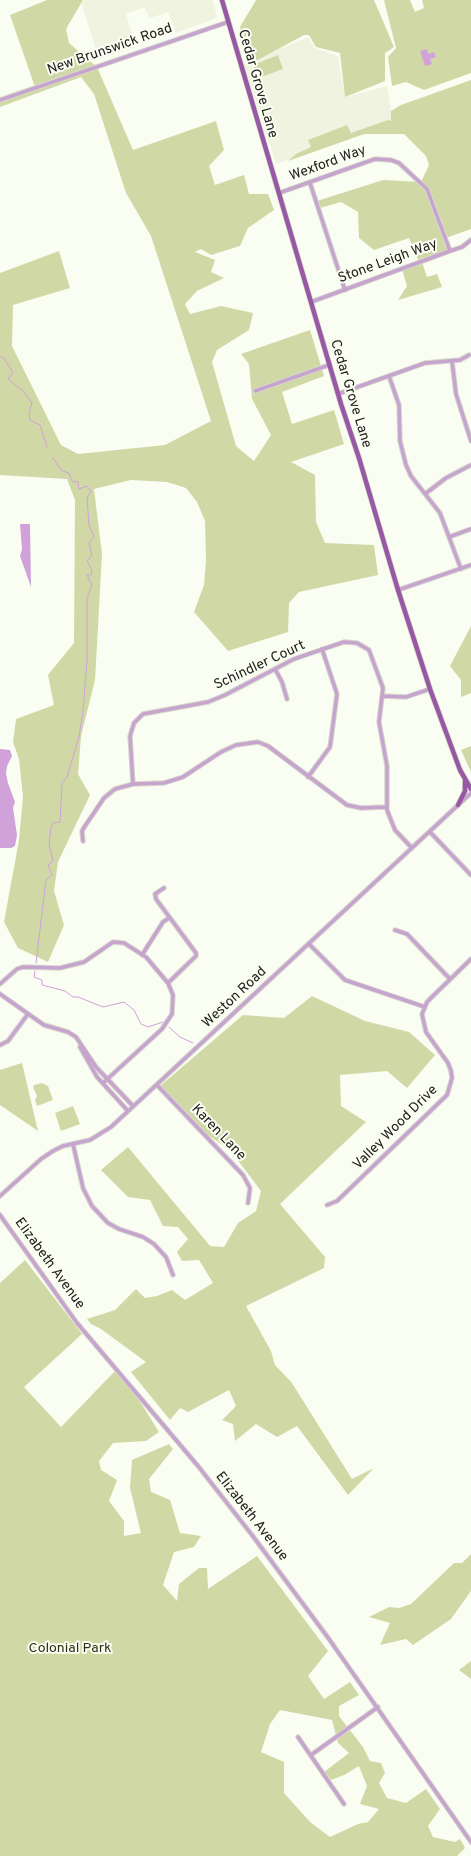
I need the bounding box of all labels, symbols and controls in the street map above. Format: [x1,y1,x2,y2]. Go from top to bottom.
street label: New Brunswick Road [45,21,175,79]
street label: Cedar Grove Lane [233,28,281,140]
street label: Wexford Way [287,142,369,186]
street label: Stone Leigh Way [336,236,440,288]
street label: Cedar Grove Lane [326,338,374,450]
street label: Schindler Court [212,638,308,694]
street label: Weston Road [199,964,271,1032]
street label: Valley Wood Drive [350,1082,442,1174]
street label: Karen Lane [187,1101,249,1165]
street label: Elizabeth Avenue [10,1215,88,1313]
street label: Elizabeth Avenue [211,1469,291,1565]
park label: Colonial Park [28,1641,112,1657]

